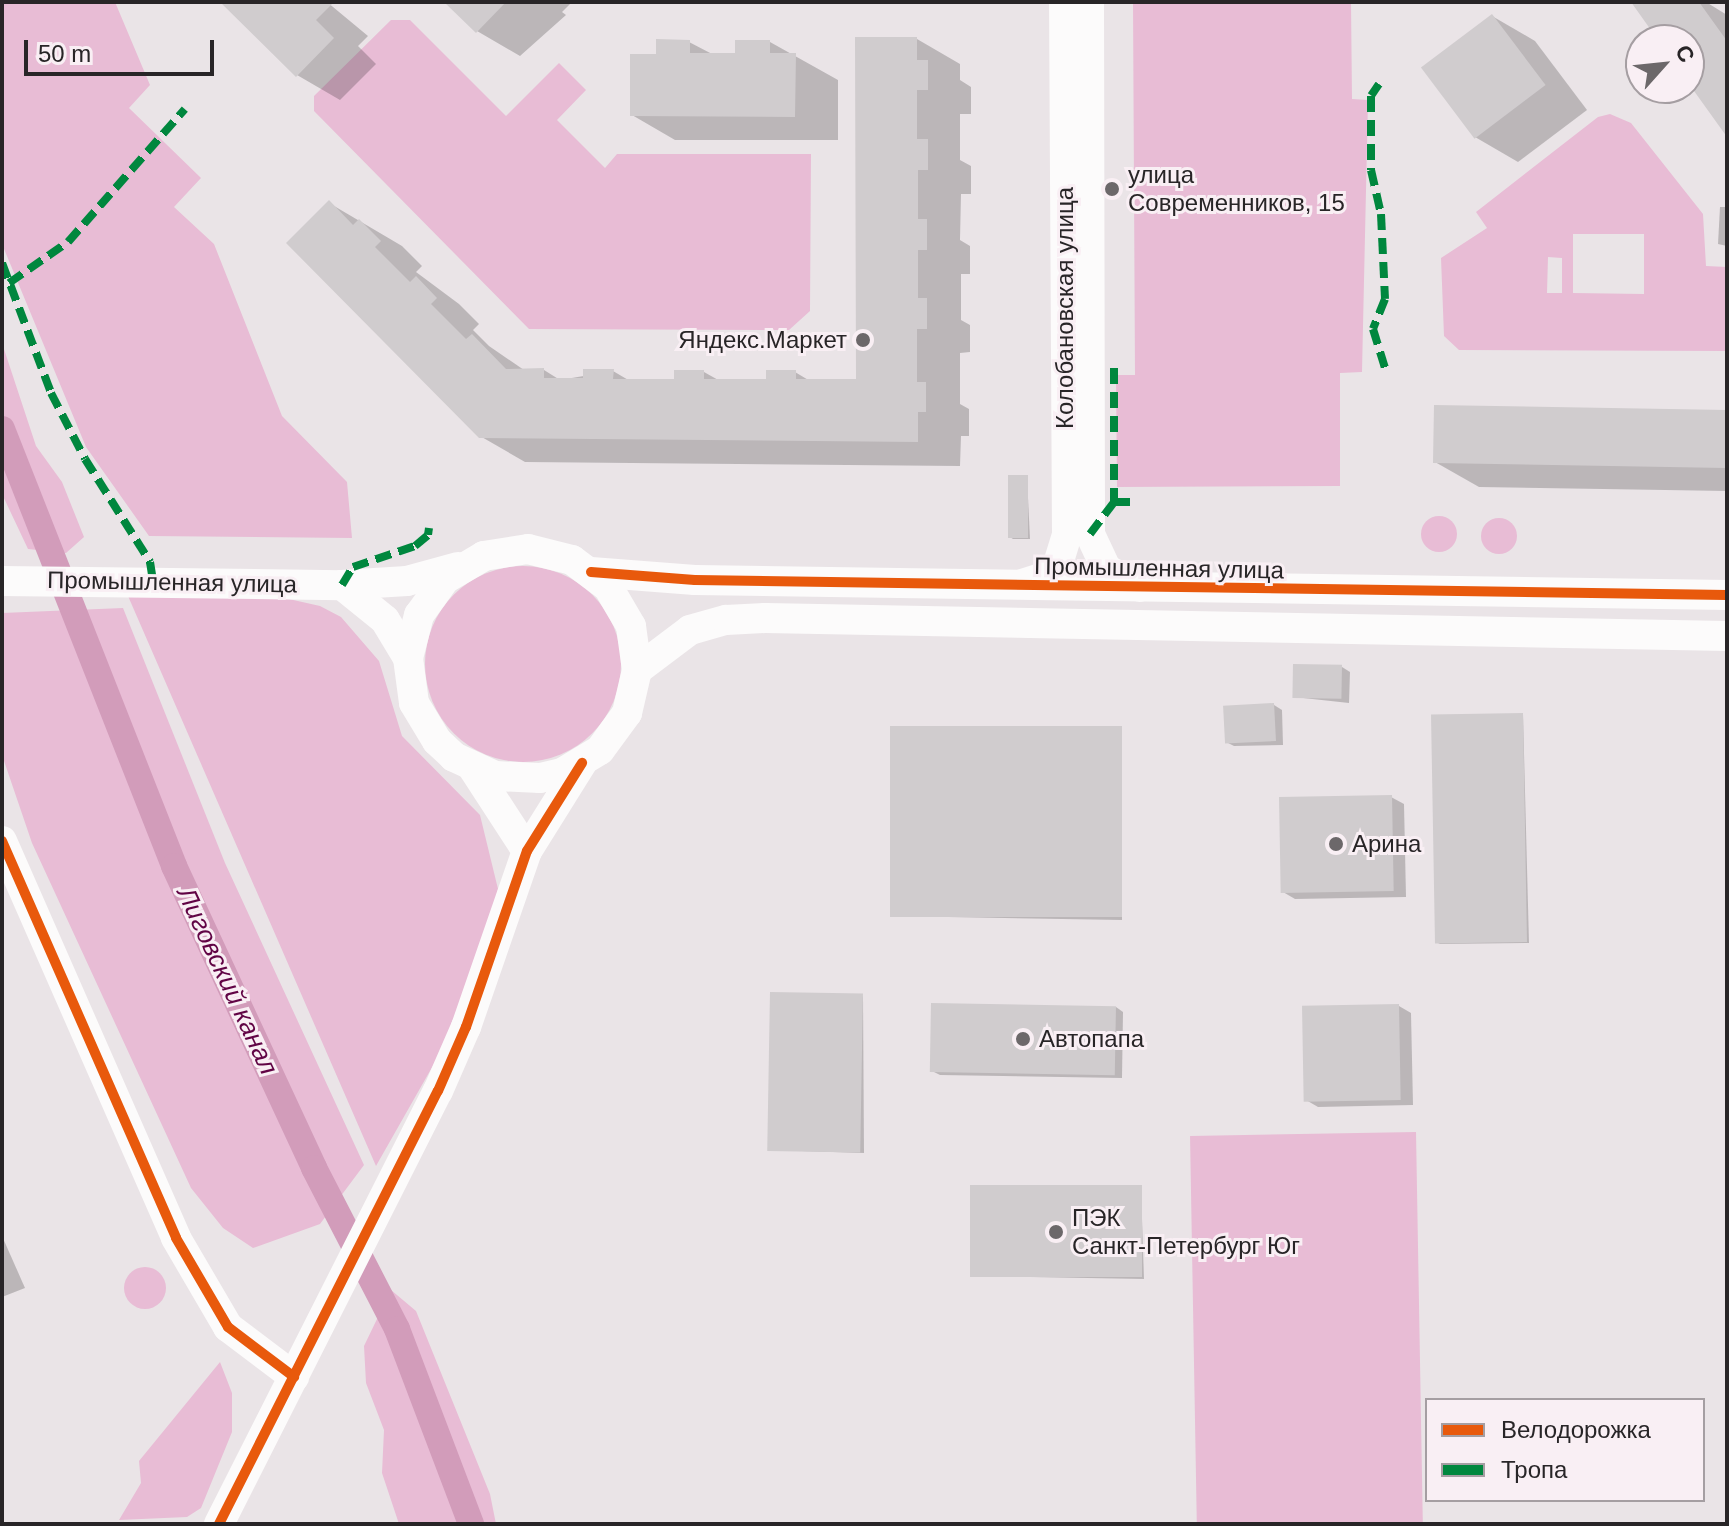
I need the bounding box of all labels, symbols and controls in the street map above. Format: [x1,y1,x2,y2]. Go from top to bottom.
scale bar [28,24,218,74]
north arrow [1625,24,1705,104]
text: 50 m [38,40,91,67]
text: С [1670,41,1700,67]
place label: улица Современников, 15 [1128,161,1345,217]
marker: улица Современников, 15 [1103,180,1121,198]
street label: Колобановская улица [1051,187,1079,429]
place label: Яндекс.Маркет [678,326,847,354]
marker: Яндекс.Маркет [854,331,872,349]
street label: Промышленная улица [1034,551,1284,585]
street label: Промышленная улица [47,565,297,599]
place label: Арина [1352,830,1421,858]
marker: Арина [1327,835,1345,853]
water label: Лиговский канал [170,882,284,1080]
place label: Автопапа [1039,1025,1144,1053]
marker: Автопапа [1014,1030,1032,1048]
place label: ПЭК Санкт-Петербург Юг [1072,1204,1300,1260]
marker: ПЭК Санкт-Петербург Юг [1047,1223,1065,1241]
legend [1425,1398,1705,1502]
text: Велодорожка [1501,1416,1651,1443]
text: Тропа [1501,1456,1567,1483]

